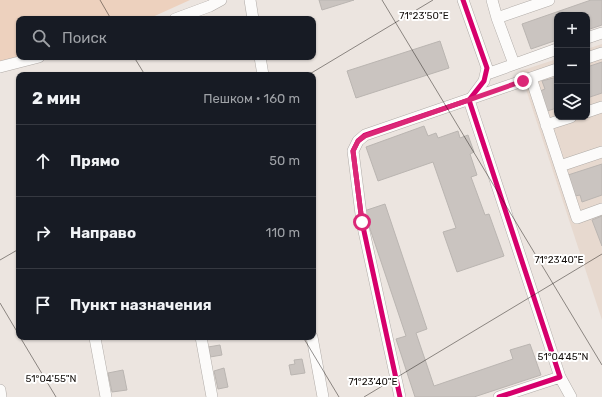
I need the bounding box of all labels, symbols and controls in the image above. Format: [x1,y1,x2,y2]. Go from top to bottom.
text: 71°23'50"E [399,10,449,22]
map controls [554,12,590,120]
button: + [554,12,590,48]
search box [16,16,316,60]
icon: search [30,27,52,49]
text: Поиск [62,29,107,47]
button: − [554,48,590,84]
route end [514,72,532,90]
button: layers [554,84,590,120]
text: 2 мин [32,88,81,108]
text: Пешком · 160 m [203,91,300,106]
icon: ahead [32,150,54,172]
text: Прямо [70,152,120,170]
text: 50 m [269,153,300,168]
route start [353,213,371,231]
icon: right [32,222,54,244]
text: Направо [70,224,136,242]
text: 110 m [266,225,300,240]
text: 71°23'40"E [534,254,584,266]
icon: arrive [32,294,54,316]
text: Пункт назначения [70,296,212,314]
text: 51°04'45"N [538,351,588,363]
text: 51°04'55"N [25,373,77,385]
text: 71°23'40"E [348,376,398,388]

